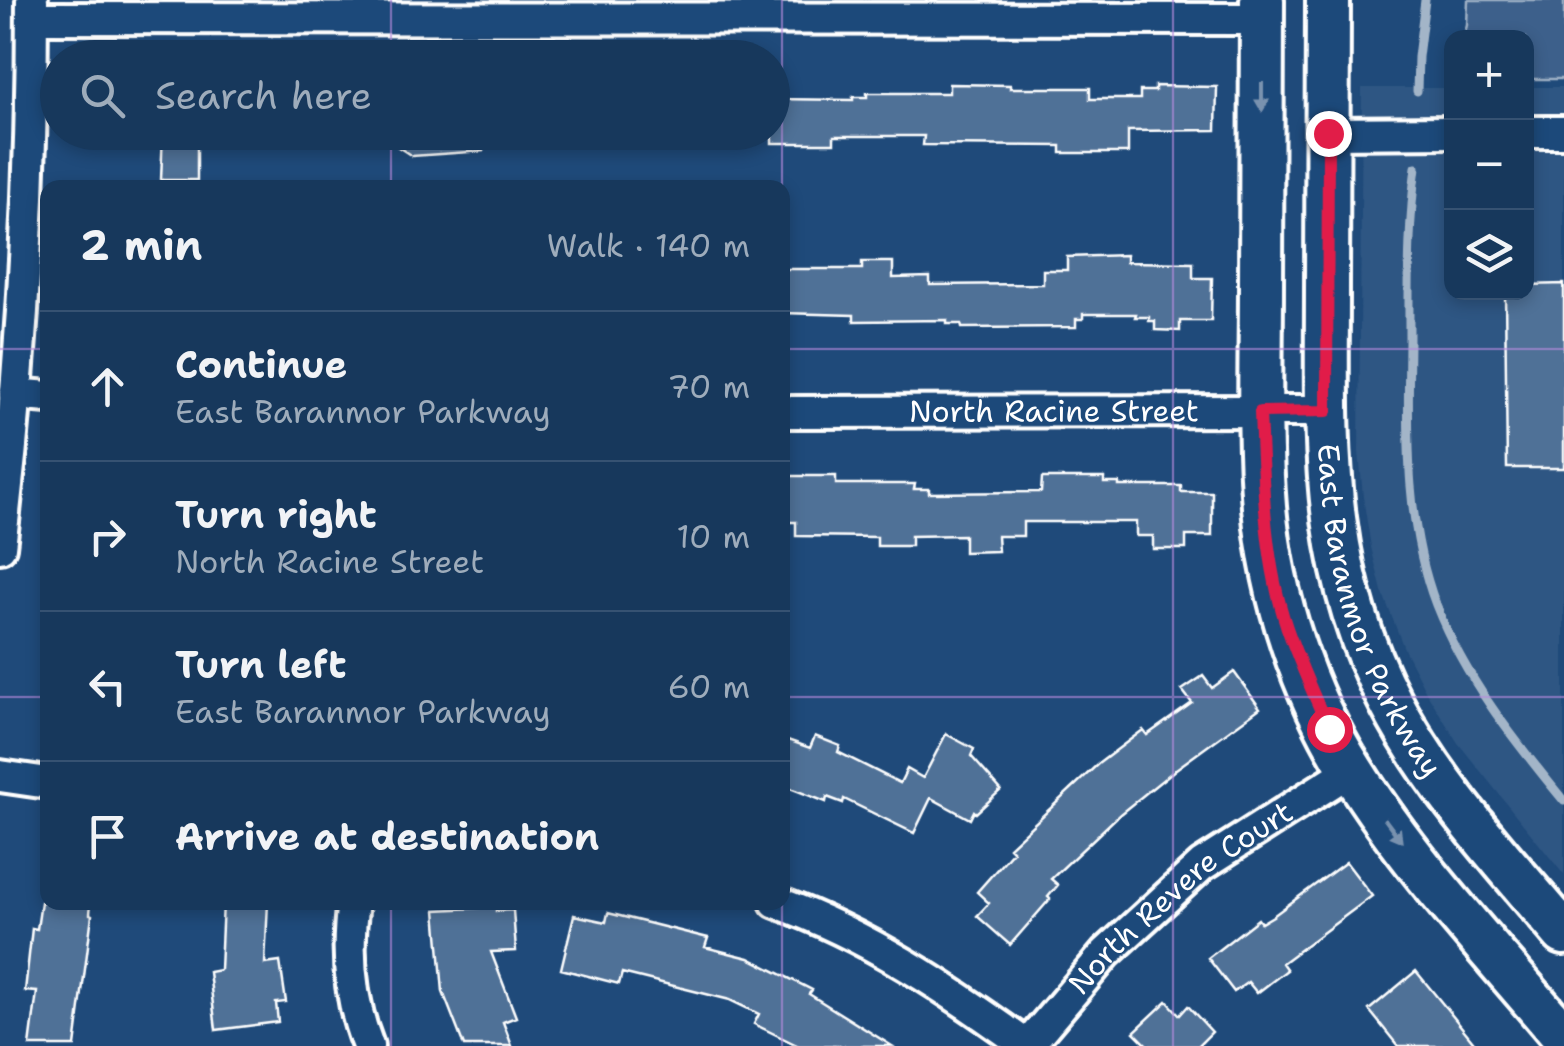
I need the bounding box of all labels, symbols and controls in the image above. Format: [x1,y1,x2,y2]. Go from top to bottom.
map controls [1444,30,1534,300]
button: + [1444,30,1534,120]
search box [40,40,790,150]
icon: search [75,68,130,123]
text: Search here [155,70,372,121]
one-way arrow [1254,82,1270,114]
route end [1306,111,1352,157]
button: − [1444,120,1534,210]
button: layers [1444,210,1534,300]
text: 2 min [80,217,202,273]
text: Walk · 140 m [547,224,750,267]
text: Continue [175,339,347,390]
icon: ahead [80,359,135,414]
text: 70 m [667,365,750,408]
text: East Baranmor Parkway [175,390,551,433]
street label: North Racine Street [909,390,1199,432]
street label: East Baranmor Parkway [1308,443,1452,785]
text: Turn right [175,489,377,540]
icon: right [80,509,135,564]
text: 10 m [677,515,750,558]
text: North Racine Street [175,540,484,583]
text: Turn left [175,639,347,690]
icon: left [80,659,135,714]
text: 60 m [668,665,750,708]
text: East Baranmor Parkway [175,690,551,733]
route start [1307,707,1353,753]
street label: North Revere Court [1059,791,1301,1003]
icon: arrive [80,809,135,864]
text: Arrive at destination [175,811,599,862]
one-way arrow [1383,817,1403,843]

